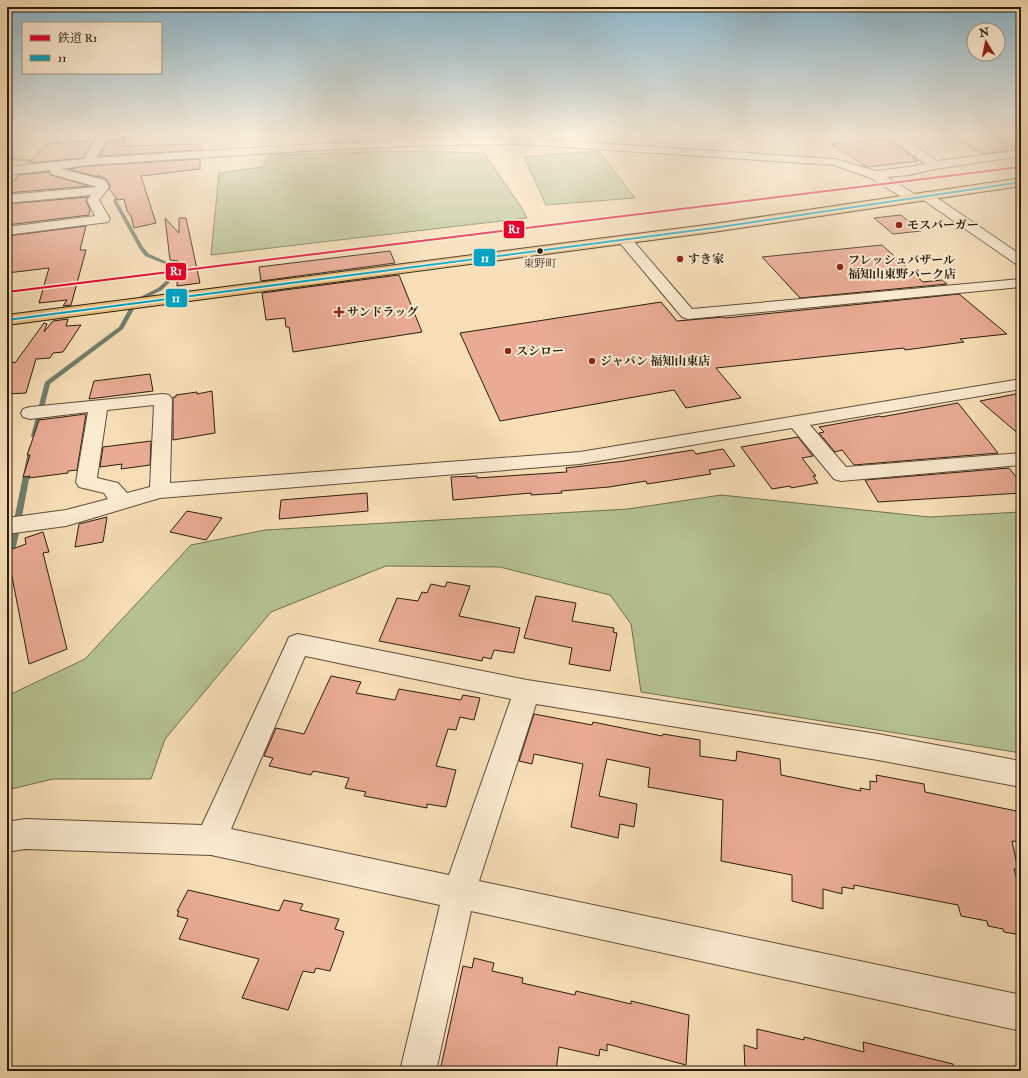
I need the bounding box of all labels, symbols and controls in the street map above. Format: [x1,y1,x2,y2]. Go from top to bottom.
legend [22,22,162,74]
north arrow [966,22,1006,62]
text: N [977,25,991,40]
text: 鉄道 R1 [57,31,97,46]
text: 11 [58,51,67,66]
place label: モスバーガー [907,218,979,233]
line badge: R1 [503,220,525,239]
marker: モスバーガー [894,220,904,230]
text: R1 [508,223,520,236]
marker: 東野町 [535,246,545,256]
line badge: 11 [473,248,496,267]
text: 11 [481,252,489,265]
place label: すき家 [688,252,724,267]
place label: フレッシュバザール 福知山東野パーク店 [848,253,956,282]
marker: すき家 [675,254,685,264]
place label: 東野町 [524,257,557,270]
line badge: R1 [165,262,187,281]
marker: フレッシュバザール 福知山東野パーク店 [835,262,845,272]
text: R1 [170,265,182,278]
line badge: 11 [165,288,188,308]
text: 11 [172,292,180,305]
place label: サンドラッグ [347,305,418,320]
marker: サンドラッグ [334,307,344,317]
place label: スシロー [516,344,564,359]
marker: スシロー [503,346,513,356]
place label: ジャパン 福知山東店 [600,354,710,369]
marker: ジャパン 福知山東店 [587,356,597,366]

